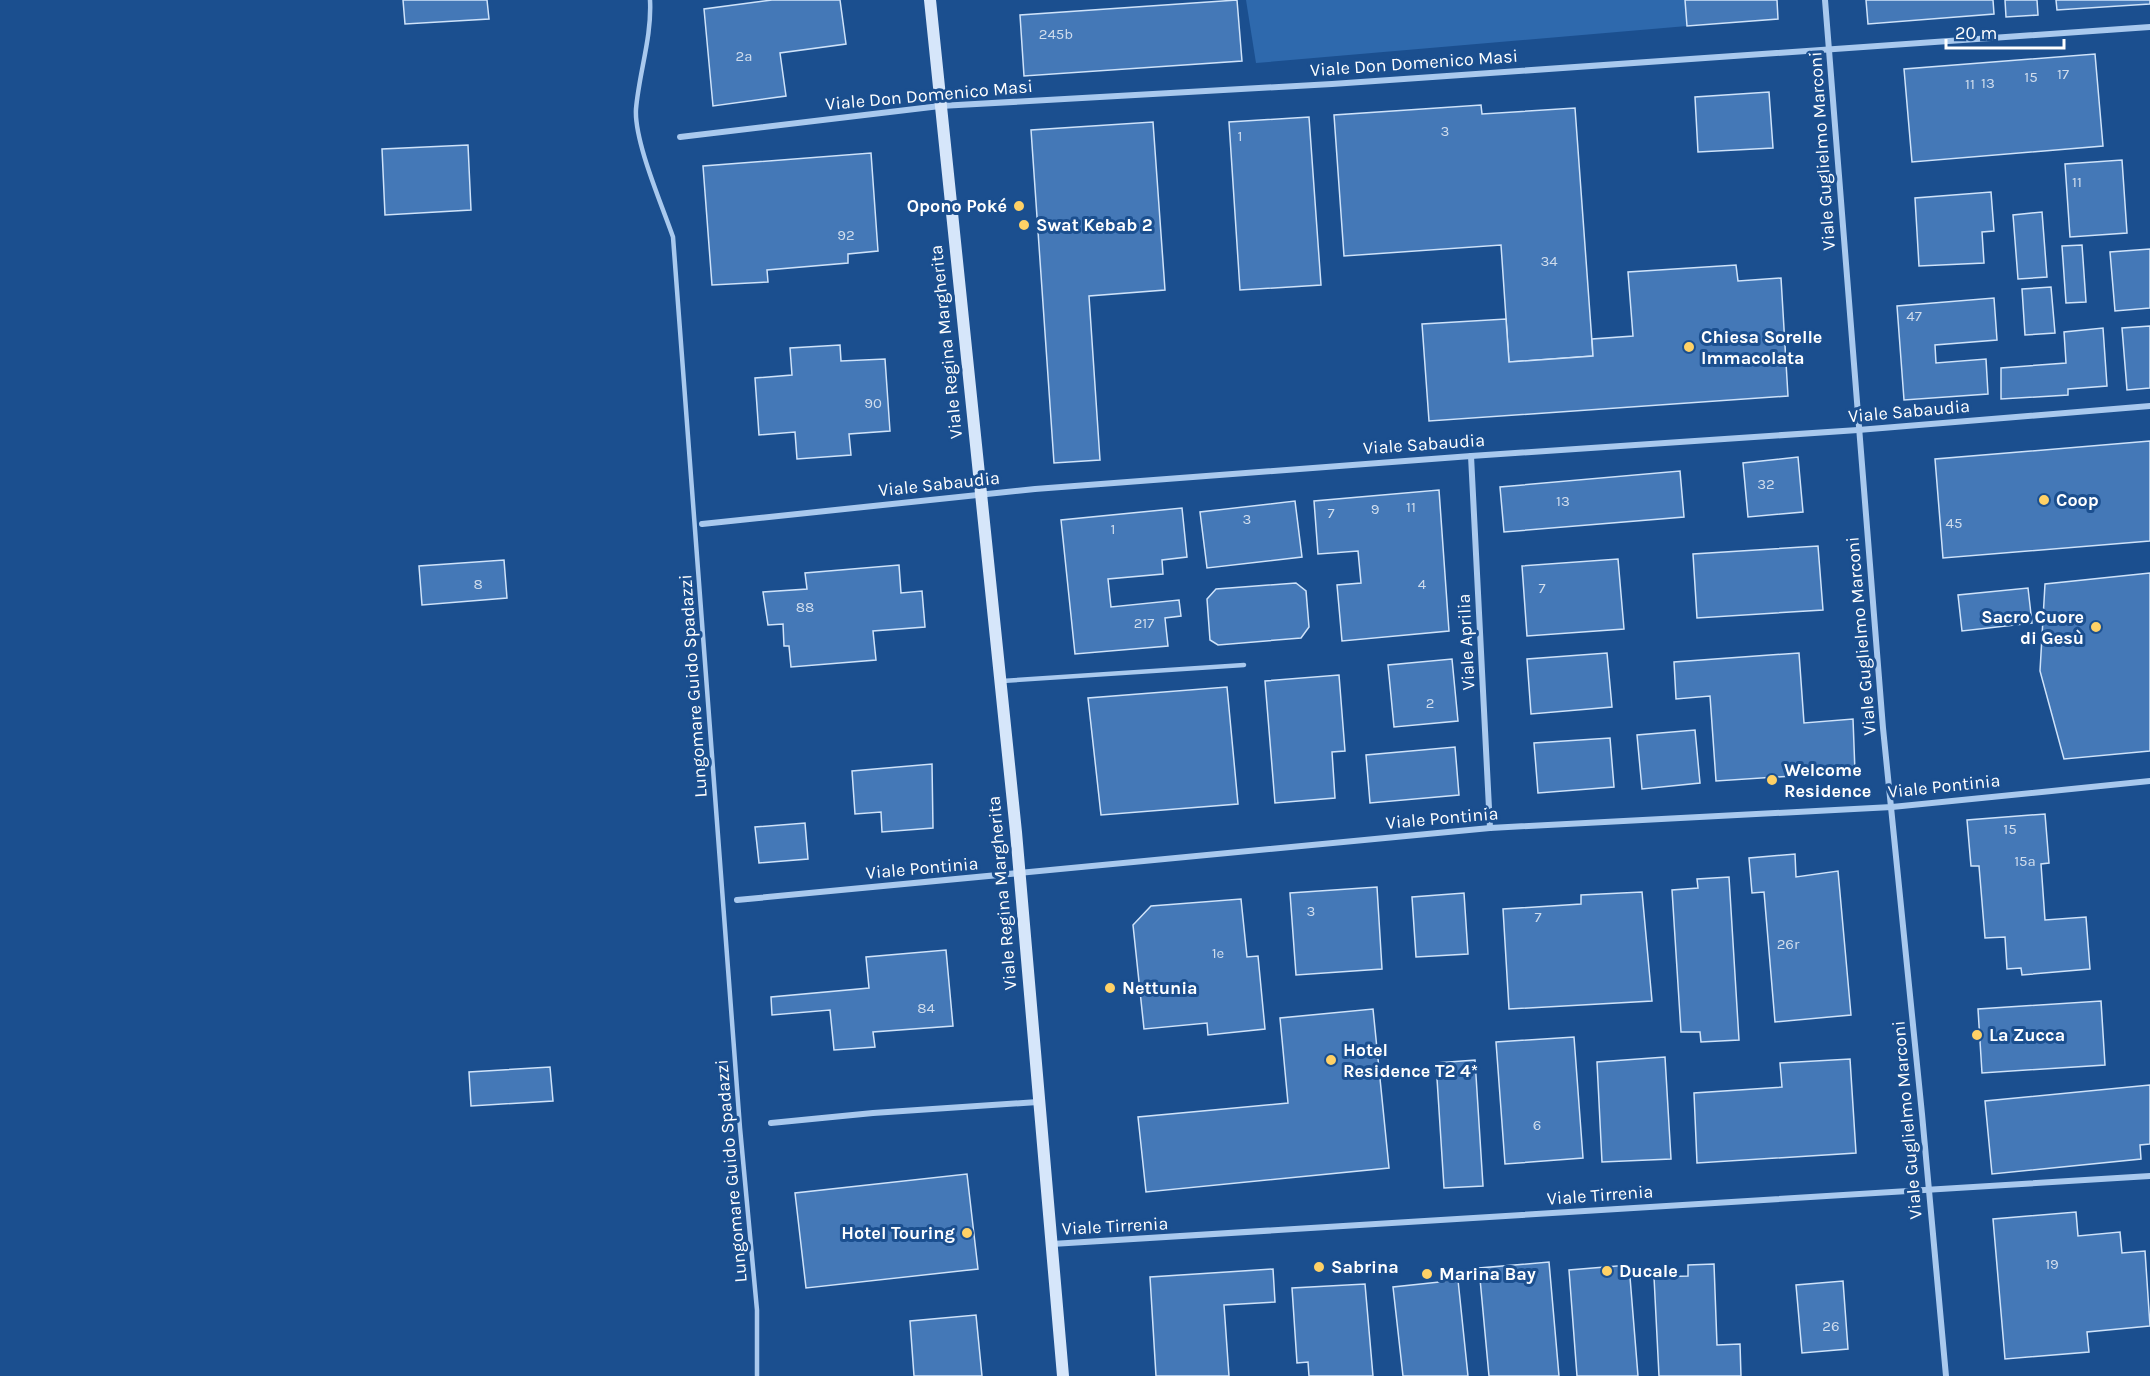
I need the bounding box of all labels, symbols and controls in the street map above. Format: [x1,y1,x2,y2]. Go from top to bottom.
scale bar [1946,12,2064,50]
text: 20 m [1955,22,1997,44]
house number: 245b [1039,25,1073,43]
street label: Viale Don Domenico Masi [1309,45,1519,81]
house number: 2a [736,47,752,65]
street label: Viale Guglielmo Marconi [1804,51,1840,251]
house number: 17 [2057,65,2069,83]
house number: 15 [2024,68,2038,86]
house number: 13 [1981,74,1995,92]
street label: Viale Don Domenico Masi [824,75,1034,115]
house number: 11 [1965,75,1975,93]
house number: 3 [1441,122,1449,140]
house number: 1 [1238,127,1242,145]
house number: 11 [2072,173,2082,191]
place label: Opono Poké [907,195,1007,217]
marker: Opono Poké [1012,199,1026,213]
place label: Swat Kebab 2 [1036,214,1153,236]
marker: Swat Kebab 2 [1017,218,1031,232]
house number: 92 [837,226,855,244]
street label: Viale Regina Margherita [925,244,967,440]
house number: 34 [1540,252,1558,270]
house number: 47 [1906,307,1922,325]
place label: Chiesa Sorelle Immacolata [1701,326,1822,369]
marker: Chiesa Sorelle Immacolata [1682,340,1696,354]
house number: 90 [864,394,882,412]
street label: Viale Sabaudia [1847,395,1971,427]
street label: Viale Sabaudia [1362,429,1486,459]
street label: Viale Sabaudia [877,467,1001,501]
house number: 32 [1757,475,1775,493]
place label: Coop [2056,489,2099,511]
house number: 13 [1556,492,1570,510]
marker: Coop [2037,493,2051,507]
house number: 11 [1406,498,1416,516]
house number: 9 [1371,500,1379,518]
house number: 7 [1327,504,1335,522]
house number: 3 [1243,510,1251,528]
house number: 45 [1946,514,1962,532]
house number: 1 [1111,520,1115,538]
street label: Viale Guglielmo Marconi [1841,536,1881,736]
street label: Lungomare Guido Spadazzi [674,574,712,798]
house number: 8 [473,575,483,593]
house number: 4 [1418,575,1427,593]
house number: 7 [1538,579,1546,597]
street label: Viale Aprilia [1452,593,1480,691]
house number: 88 [796,598,814,616]
place label: Sacro Cuore di Gesù [1981,606,2084,649]
house number: 217 [1134,614,1154,632]
marker: Sacro Cuore di Gesù [2089,620,2103,634]
house number: 2 [1426,694,1434,712]
place label: Welcome Residence [1784,759,1871,802]
street label: Viale Pontinia [1887,769,2001,803]
marker: Welcome Residence [1765,773,1779,787]
street label: Viale Regina Margherita [983,795,1021,991]
street label: Viale Pontinia [1385,802,1499,834]
house number: 15 [2003,820,2017,838]
street label: Viale Pontinia [865,852,979,884]
house number: 15a [2014,852,2036,870]
house number: 3 [1307,902,1315,920]
house number: 7 [1534,908,1542,926]
house number: 26r [1777,935,1800,953]
house number: 1e [1212,944,1224,962]
place label: Nettunia [1122,977,1198,999]
marker: Nettunia [1103,981,1117,995]
house number: 84 [917,999,935,1017]
street label: Viale Guglielmo Marconi [1887,1020,1927,1220]
place label: La Zucca [1989,1024,2065,1046]
marker: La Zucca [1970,1028,1984,1042]
place label: Hotel Residence T2 4* [1343,1039,1478,1082]
marker: Hotel Residence T2 4* [1324,1053,1338,1067]
street label: Lungomare Guido Spadazzi [710,1059,752,1283]
house number: 6 [1533,1116,1541,1134]
street label: Viale Tirrenia [1546,1180,1654,1210]
street label: Viale Tirrenia [1061,1212,1169,1240]
place label: Hotel Touring [841,1222,956,1244]
marker: Hotel Touring [960,1226,974,1240]
house number: 19 [2045,1255,2059,1273]
place label: Sabrina [1331,1256,1399,1278]
marker: Sabrina [1312,1260,1326,1274]
place label: Ducale [1619,1260,1678,1282]
place label: Marina Bay [1439,1263,1536,1285]
marker: Ducale [1600,1264,1614,1278]
marker: Marina Bay [1420,1267,1434,1281]
house number: 26 [1822,1317,1840,1335]

